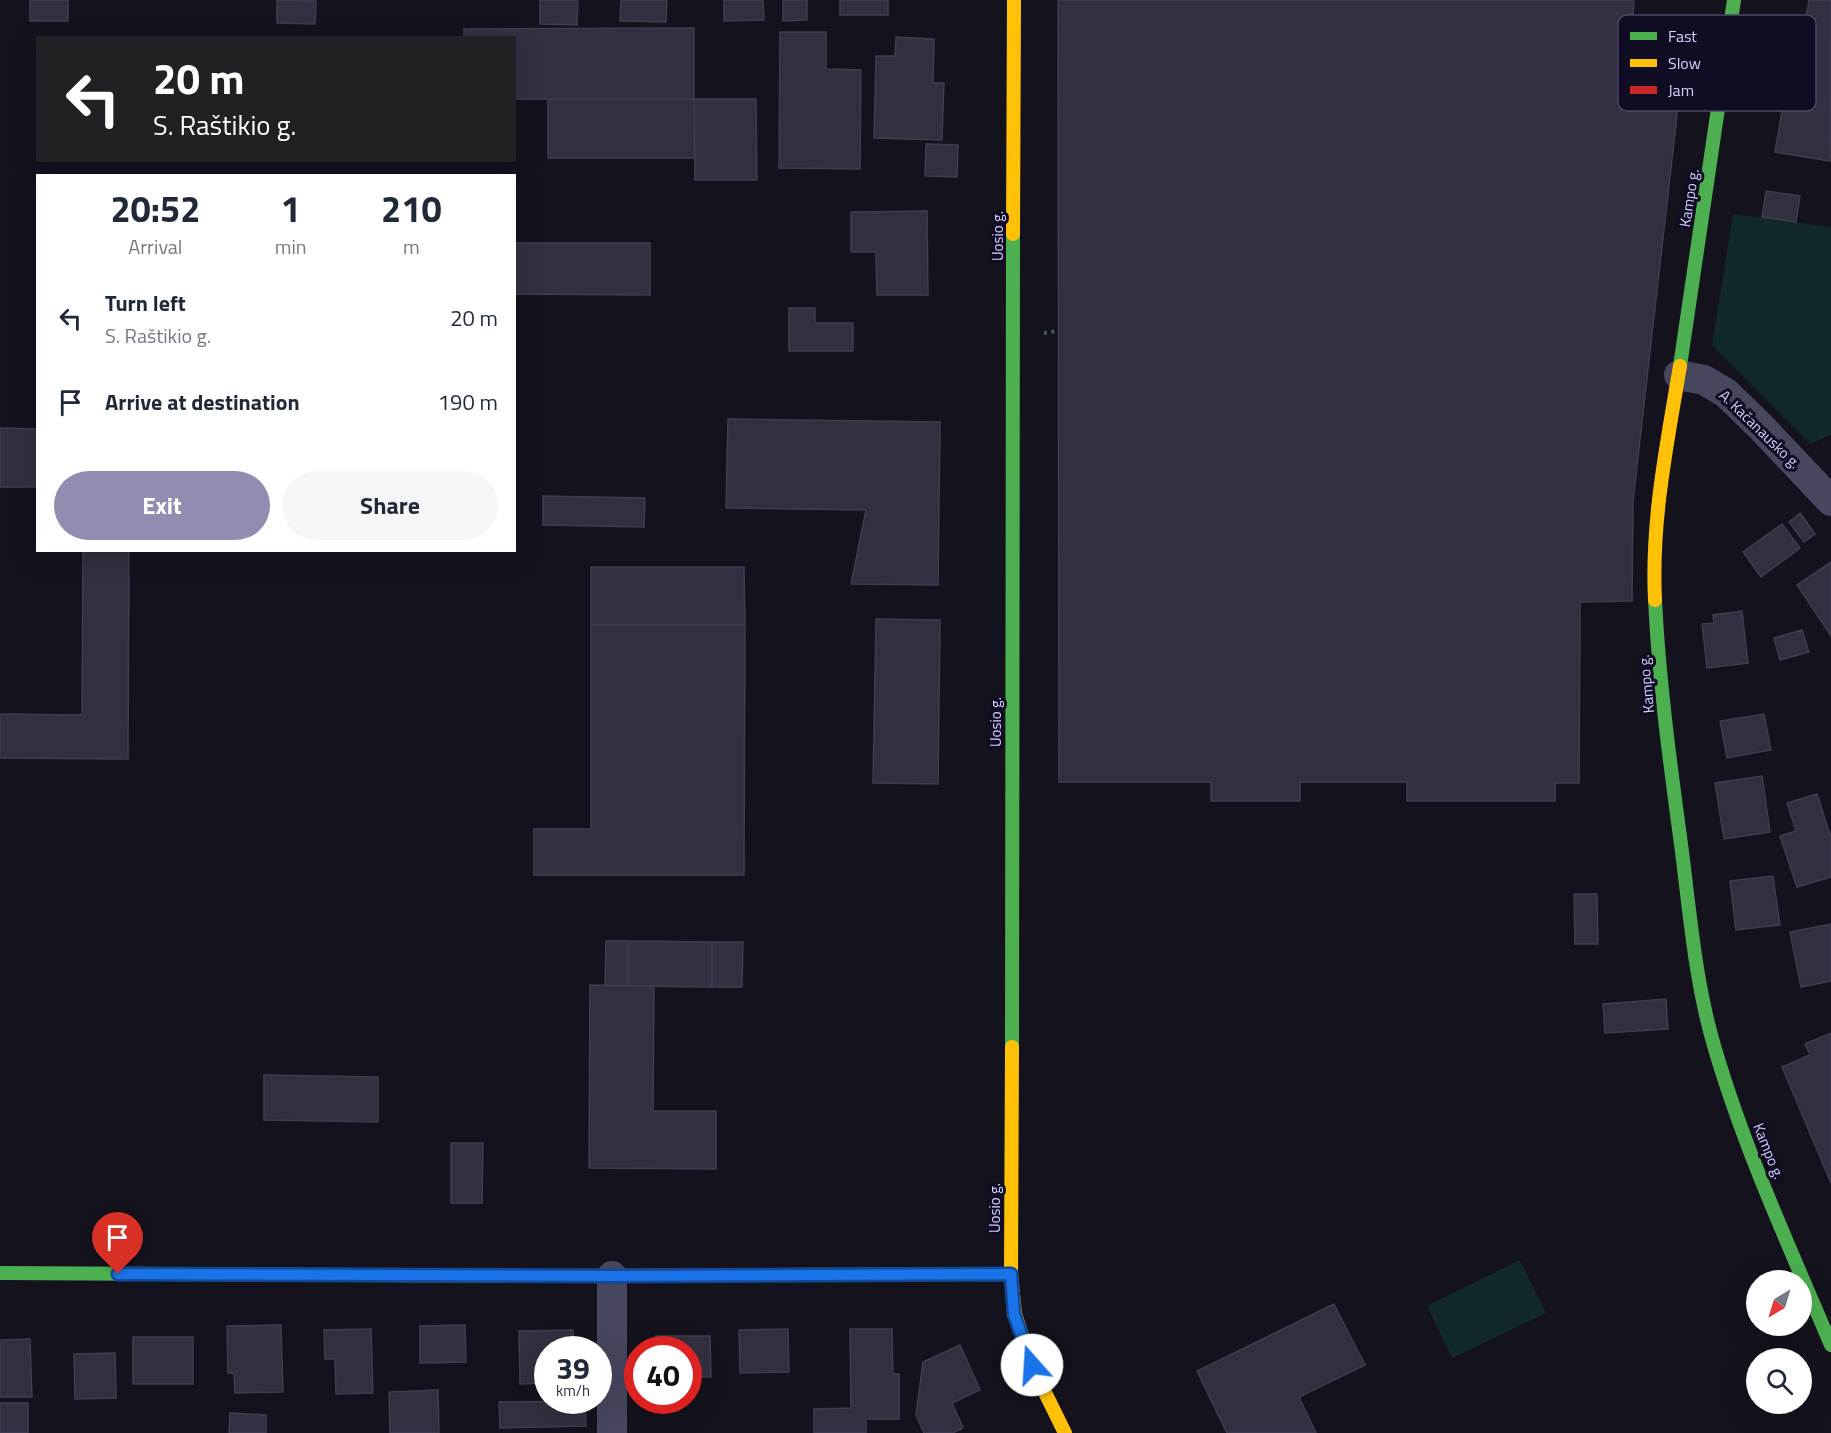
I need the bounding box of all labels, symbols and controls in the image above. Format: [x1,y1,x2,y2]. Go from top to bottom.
legend [1618,15,1816,111]
text: Fast [1668,24,1697,48]
text: 20 m [153,46,245,110]
text: Slow [1668,51,1701,75]
icon: left [54,60,132,138]
text: Jam [1668,78,1694,102]
text: S. Raštikio g. [153,104,296,145]
street label: Kampo g. [1673,167,1705,229]
text: 20:52 [110,181,200,236]
text: 1 [281,181,301,236]
text: 210 [381,181,442,236]
street label: Uosio g. [986,211,1009,261]
text: Arrival [128,231,183,262]
text: min [275,231,307,262]
text: m [403,231,420,262]
text: Turn left [105,286,186,320]
text: 20 m [450,301,498,335]
icon: left [54,302,87,335]
text: S. Raštikio g. [105,320,211,351]
street label: A. Kačanausko g. [1714,384,1806,474]
text: Arrive at destination [105,385,300,419]
text: 190 m [438,385,498,419]
icon: arrive [54,386,87,419]
button: Exit [54,471,270,540]
button: Share [282,471,498,540]
street label: Kampo g. [1632,654,1660,714]
street label: Uosio g. [984,697,1007,747]
street label: Kampo g. [1747,1119,1791,1183]
street label: Uosio g. [983,1183,1006,1233]
pin [92,1212,143,1274]
icon: arrive [101,1221,134,1254]
north arrow [1746,1270,1812,1336]
map controls [1746,1270,1812,1414]
position arrow [1000,1333,1064,1397]
speed limit sign: 40 [624,1336,702,1414]
text: 39 [556,1345,590,1391]
button: search [1746,1348,1812,1414]
text: km/h [556,1379,590,1402]

